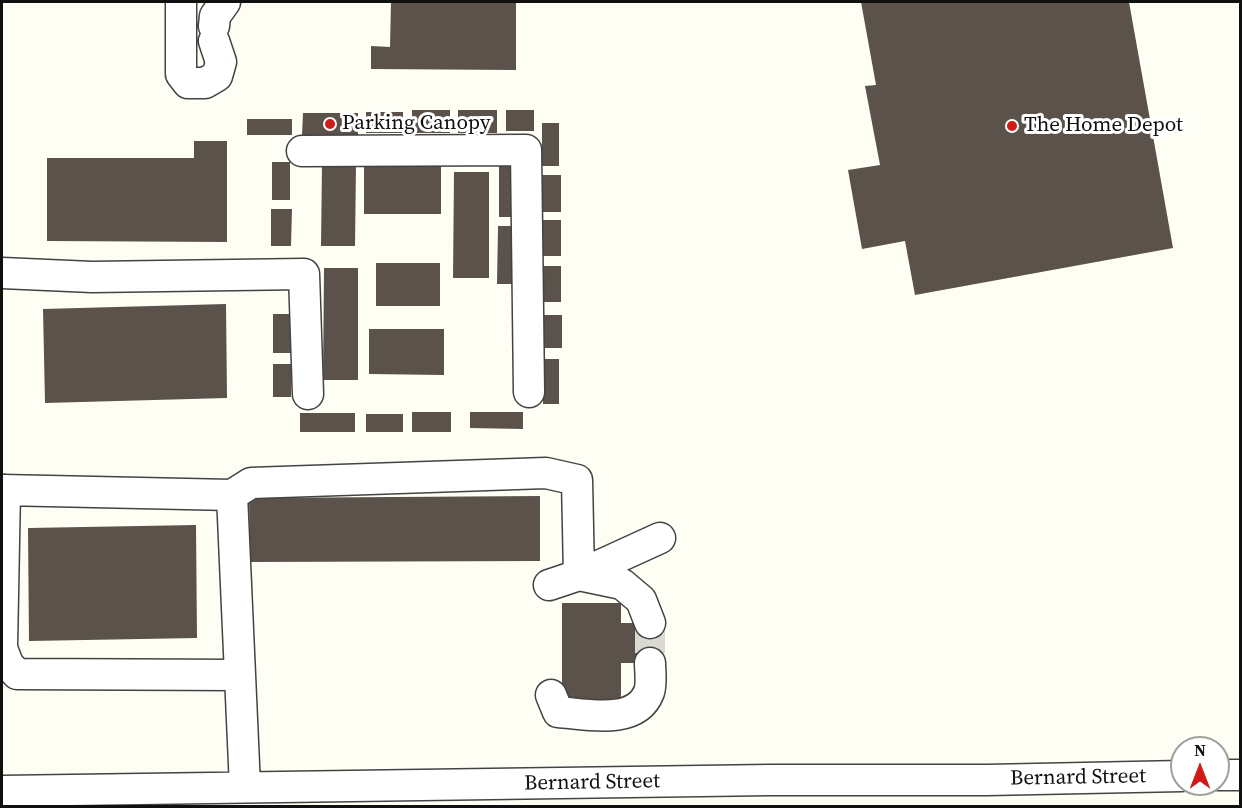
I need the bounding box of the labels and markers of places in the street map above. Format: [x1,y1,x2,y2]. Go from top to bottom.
place label: Parking Canopy [342,111,491,137]
place label: The Home Depot [1024,113,1183,139]
marker: Parking Canopy [323,117,337,131]
marker: The Home Depot [1005,119,1019,133]

